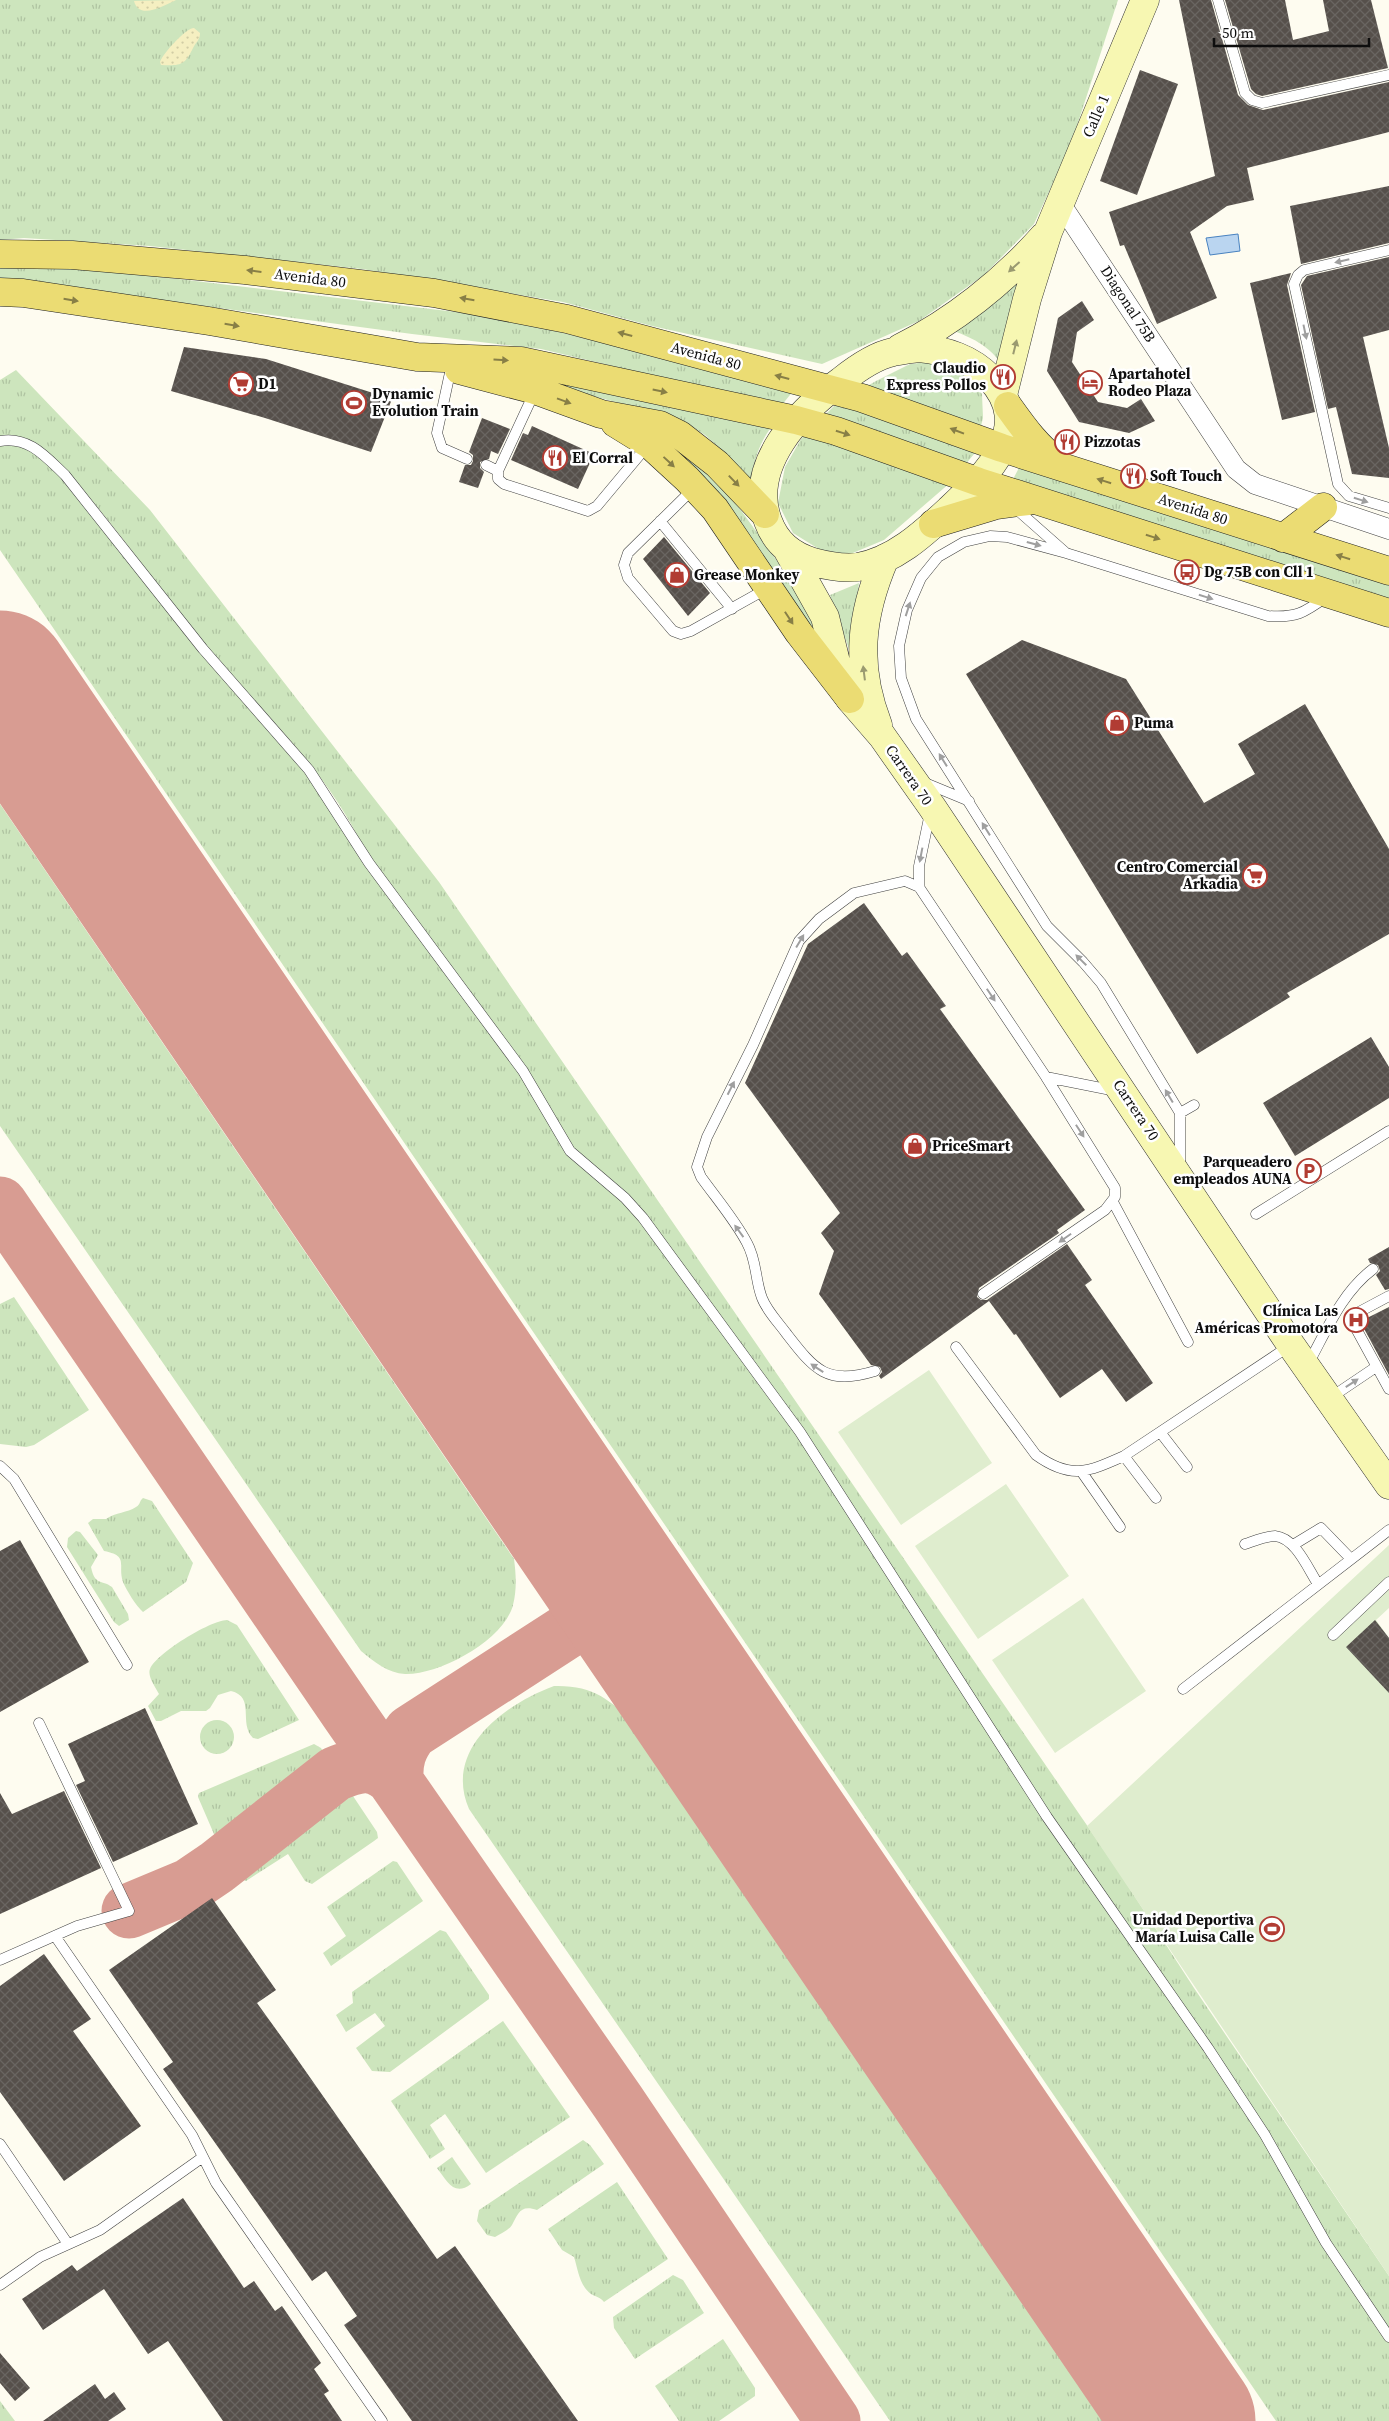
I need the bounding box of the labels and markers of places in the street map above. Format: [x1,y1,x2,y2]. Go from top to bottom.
place label: Claudio Express Pollos [886,357,987,395]
place label: Apartahotel Rodeo Plaza [1108,363,1193,401]
restaurant icon: Claudio Express Pollos [990,364,1016,390]
hotel icon: Apartahotel Rodeo Plaza [1077,370,1103,396]
supermarket icon: D1 [228,371,254,397]
place label: D1 [258,373,277,394]
place label: Dynamic Evolution Train [372,383,479,421]
sports icon: Dynamic Evolution Train [341,390,367,416]
restaurant icon: Pizzotas [1054,429,1080,455]
place label: Pizzotas [1084,431,1141,452]
restaurant icon: El Corral [542,445,568,471]
place label: El Corral [572,447,633,468]
restaurant icon: Soft Touch [1120,463,1146,489]
place label: Soft Touch [1150,465,1222,486]
bus stop icon: Dg 75B con Cll 1 [1174,559,1200,585]
place label: Dg 75B con Cll 1 [1204,561,1314,582]
shop icon: Grease Monkey [664,562,690,588]
place label: Grease Monkey [694,564,800,585]
shop icon: Puma [1104,710,1130,736]
place label: Puma [1134,712,1175,733]
place label: Centro Comercial Arkadia [1117,856,1239,894]
supermarket icon: Centro Comercial Arkadia [1242,863,1268,889]
shop icon: PriceSmart [902,1133,928,1159]
place label: PriceSmart [932,1135,1011,1156]
place label: Parqueadero empleados AUNA [1173,1151,1293,1189]
parking icon: Parqueadero empleados AUNA [1296,1158,1322,1184]
place label: Clínica Las Américas Promotora [1194,1300,1339,1338]
hospital icon: Clínica Las Américas Promotora [1343,1307,1369,1333]
place label: Unidad Deportiva María Luisa Calle [1132,1909,1255,1947]
sports icon: Unidad Deportiva María Luisa Calle [1259,1916,1285,1942]

